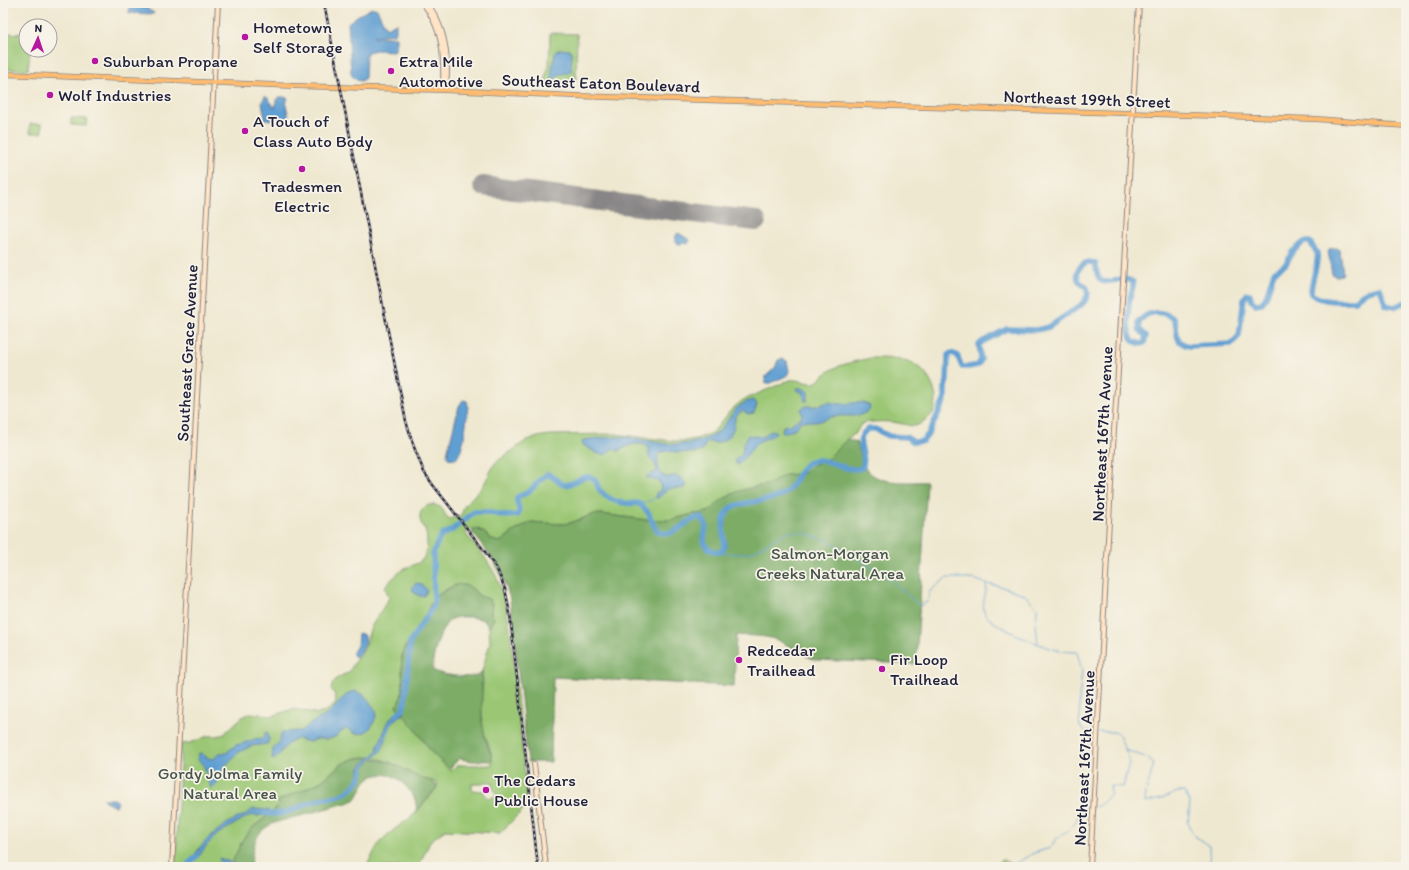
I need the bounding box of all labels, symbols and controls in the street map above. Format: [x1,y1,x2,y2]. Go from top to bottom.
place label: Hometown Self Storage [253,17,343,57]
north arrow [18,18,58,58]
text: N [34,22,43,35]
marker: Hometown Self Storage [240,32,250,42]
place label: Suburban Propane [103,51,238,71]
place label: Extra Mile Automotive [399,51,483,91]
marker: Suburban Propane [90,56,100,66]
marker: Extra Mile Automotive [386,66,396,76]
street label: Southeast Eaton Boulevard [501,70,701,96]
place label: Wolf Industries [58,85,171,105]
street label: Northeast 199th Street [1003,86,1171,112]
marker: Wolf Industries [45,90,55,100]
place label: A Touch of Class Auto Body [253,111,372,151]
marker: A Touch of Class Auto Body [240,126,250,136]
marker: Tradesmen Electric [297,164,307,174]
place label: Tradesmen Electric [262,176,342,216]
street label: Southeast Grace Avenue [172,264,202,442]
street label: Northeast 167th Avenue [1087,346,1117,522]
park label: Salmon-Morgan Creeks Natural Area [756,543,904,583]
place label: Redcedar Trailhead [747,640,816,680]
place label: Fir Loop Trailhead [890,649,959,689]
marker: Redcedar Trailhead [734,655,744,665]
marker: Fir Loop Trailhead [877,664,887,674]
street label: Northeast 167th Avenue [1069,670,1099,846]
park label: Gordy Jolma Family Natural Area [158,763,302,803]
place label: The Cedars Public House [494,770,588,810]
marker: The Cedars Public House [481,785,491,795]

